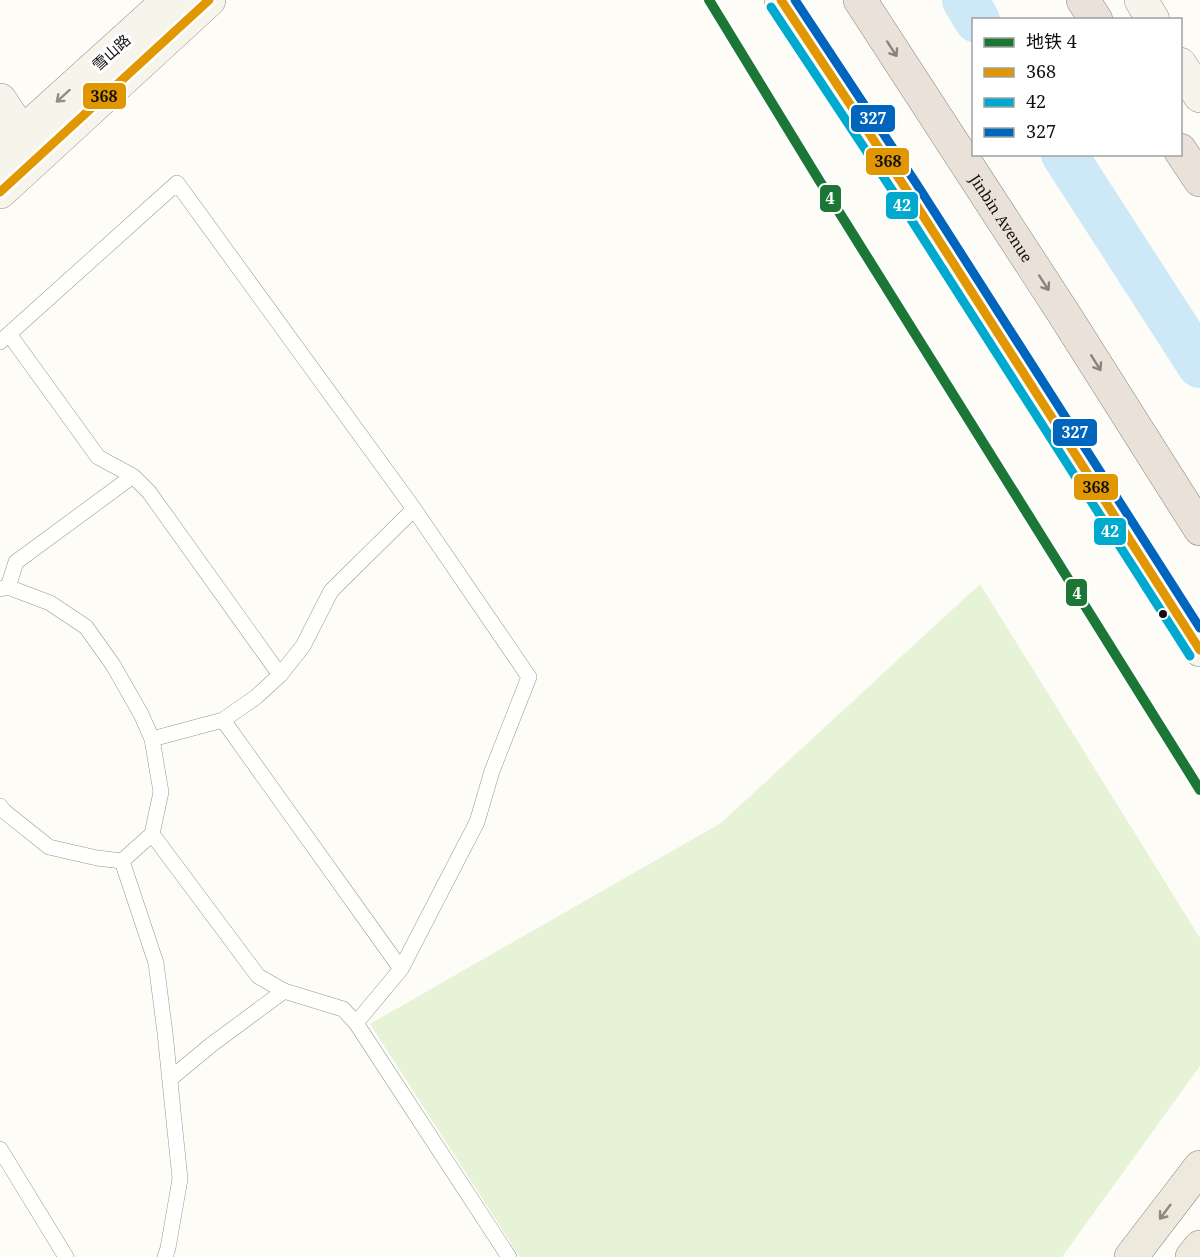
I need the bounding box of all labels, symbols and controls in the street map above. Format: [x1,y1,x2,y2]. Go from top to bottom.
legend [972,18,1182,156]
text: 地铁 4 [1026,29,1077,53]
street label: 雪山路 [88,30,134,74]
one-way arrow [886,40,898,57]
text: 368 [1026,59,1056,83]
line badge: 368 [82,82,127,110]
text: 368 [90,85,118,107]
one-way arrow [56,89,71,103]
text: 42 [1026,89,1046,113]
line badge: 327 [850,104,896,133]
text: 327 [859,107,887,129]
text: 327 [1026,119,1056,143]
line badge: 368 [865,147,910,176]
text: 368 [874,150,902,172]
street label: Jinbin Avenue [965,169,1038,266]
line badge: 4 [819,184,842,213]
text: 4 [825,187,835,209]
line badge: 42 [885,191,919,220]
text: 42 [893,194,911,216]
one-way arrow [1038,274,1050,290]
one-way arrow [1090,354,1102,371]
line badge: 327 [1052,418,1098,447]
text: 327 [1061,421,1089,443]
line badge: 368 [1073,473,1119,501]
text: 368 [1082,476,1110,498]
line badge: 42 [1093,517,1127,546]
text: 42 [1101,520,1119,542]
line badge: 4 [1065,578,1088,607]
text: 4 [1072,582,1082,604]
unlabelled marker [1157,608,1169,620]
one-way arrow [1159,1203,1172,1219]

